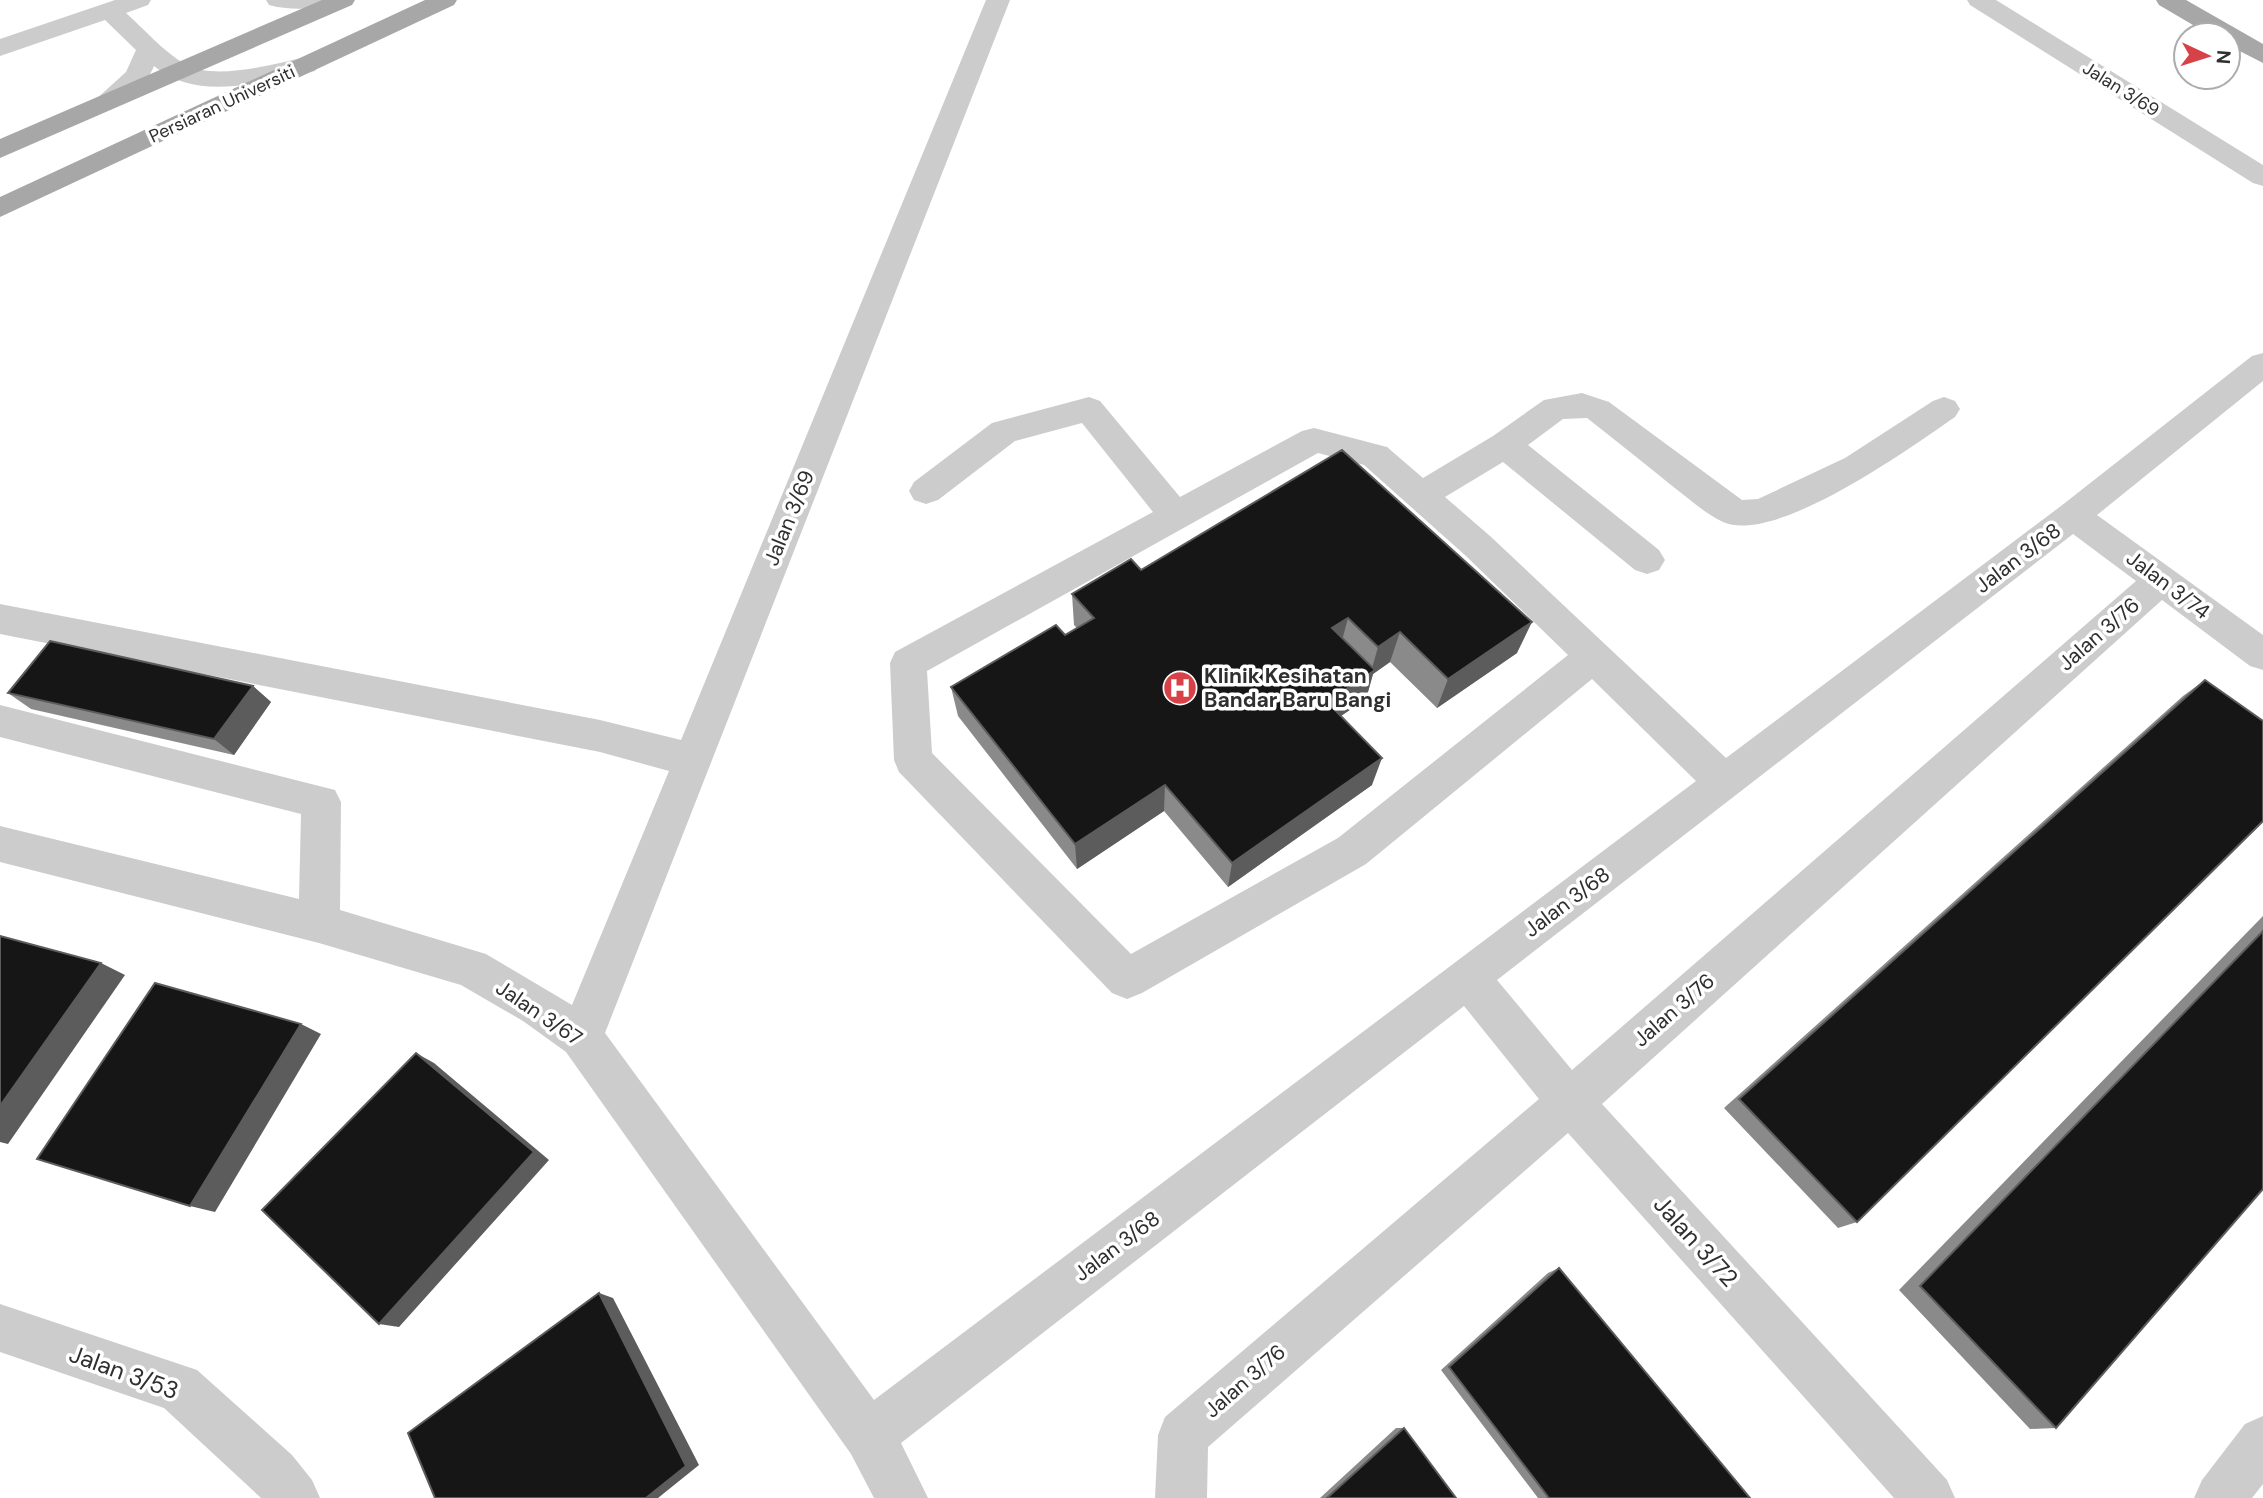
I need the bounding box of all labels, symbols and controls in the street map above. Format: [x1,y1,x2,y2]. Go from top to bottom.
north arrow [2172,21,2242,91]
text: N [2211,49,2236,65]
street label: Jalan 3/69 [2078,56,2164,122]
street label: Persiaran Universiti [145,60,299,148]
street label: Jalan 3/69 [757,466,821,570]
street label: Jalan 3/68 [1969,517,2067,599]
street label: Jalan 3/74 [2120,544,2216,626]
street label: Jalan 3/76 [2052,591,2146,677]
place label: Klinik Kesihatan Bandar Baru Bangi [1204,662,1391,714]
hospital icon: Klinik Kesihatan Bandar Baru Bangi [1161,669,1199,707]
street label: Jalan 3/68 [1518,861,1616,943]
street label: Jalan 3/76 [1627,967,1721,1053]
street label: Jalan 3/67 [490,974,588,1052]
street label: Jalan 3/72 [1647,1189,1745,1293]
street label: Jalan 3/68 [1068,1205,1166,1287]
street label: Jalan 3/53 [65,1338,183,1406]
street label: Jalan 3/76 [1198,1338,1292,1424]

